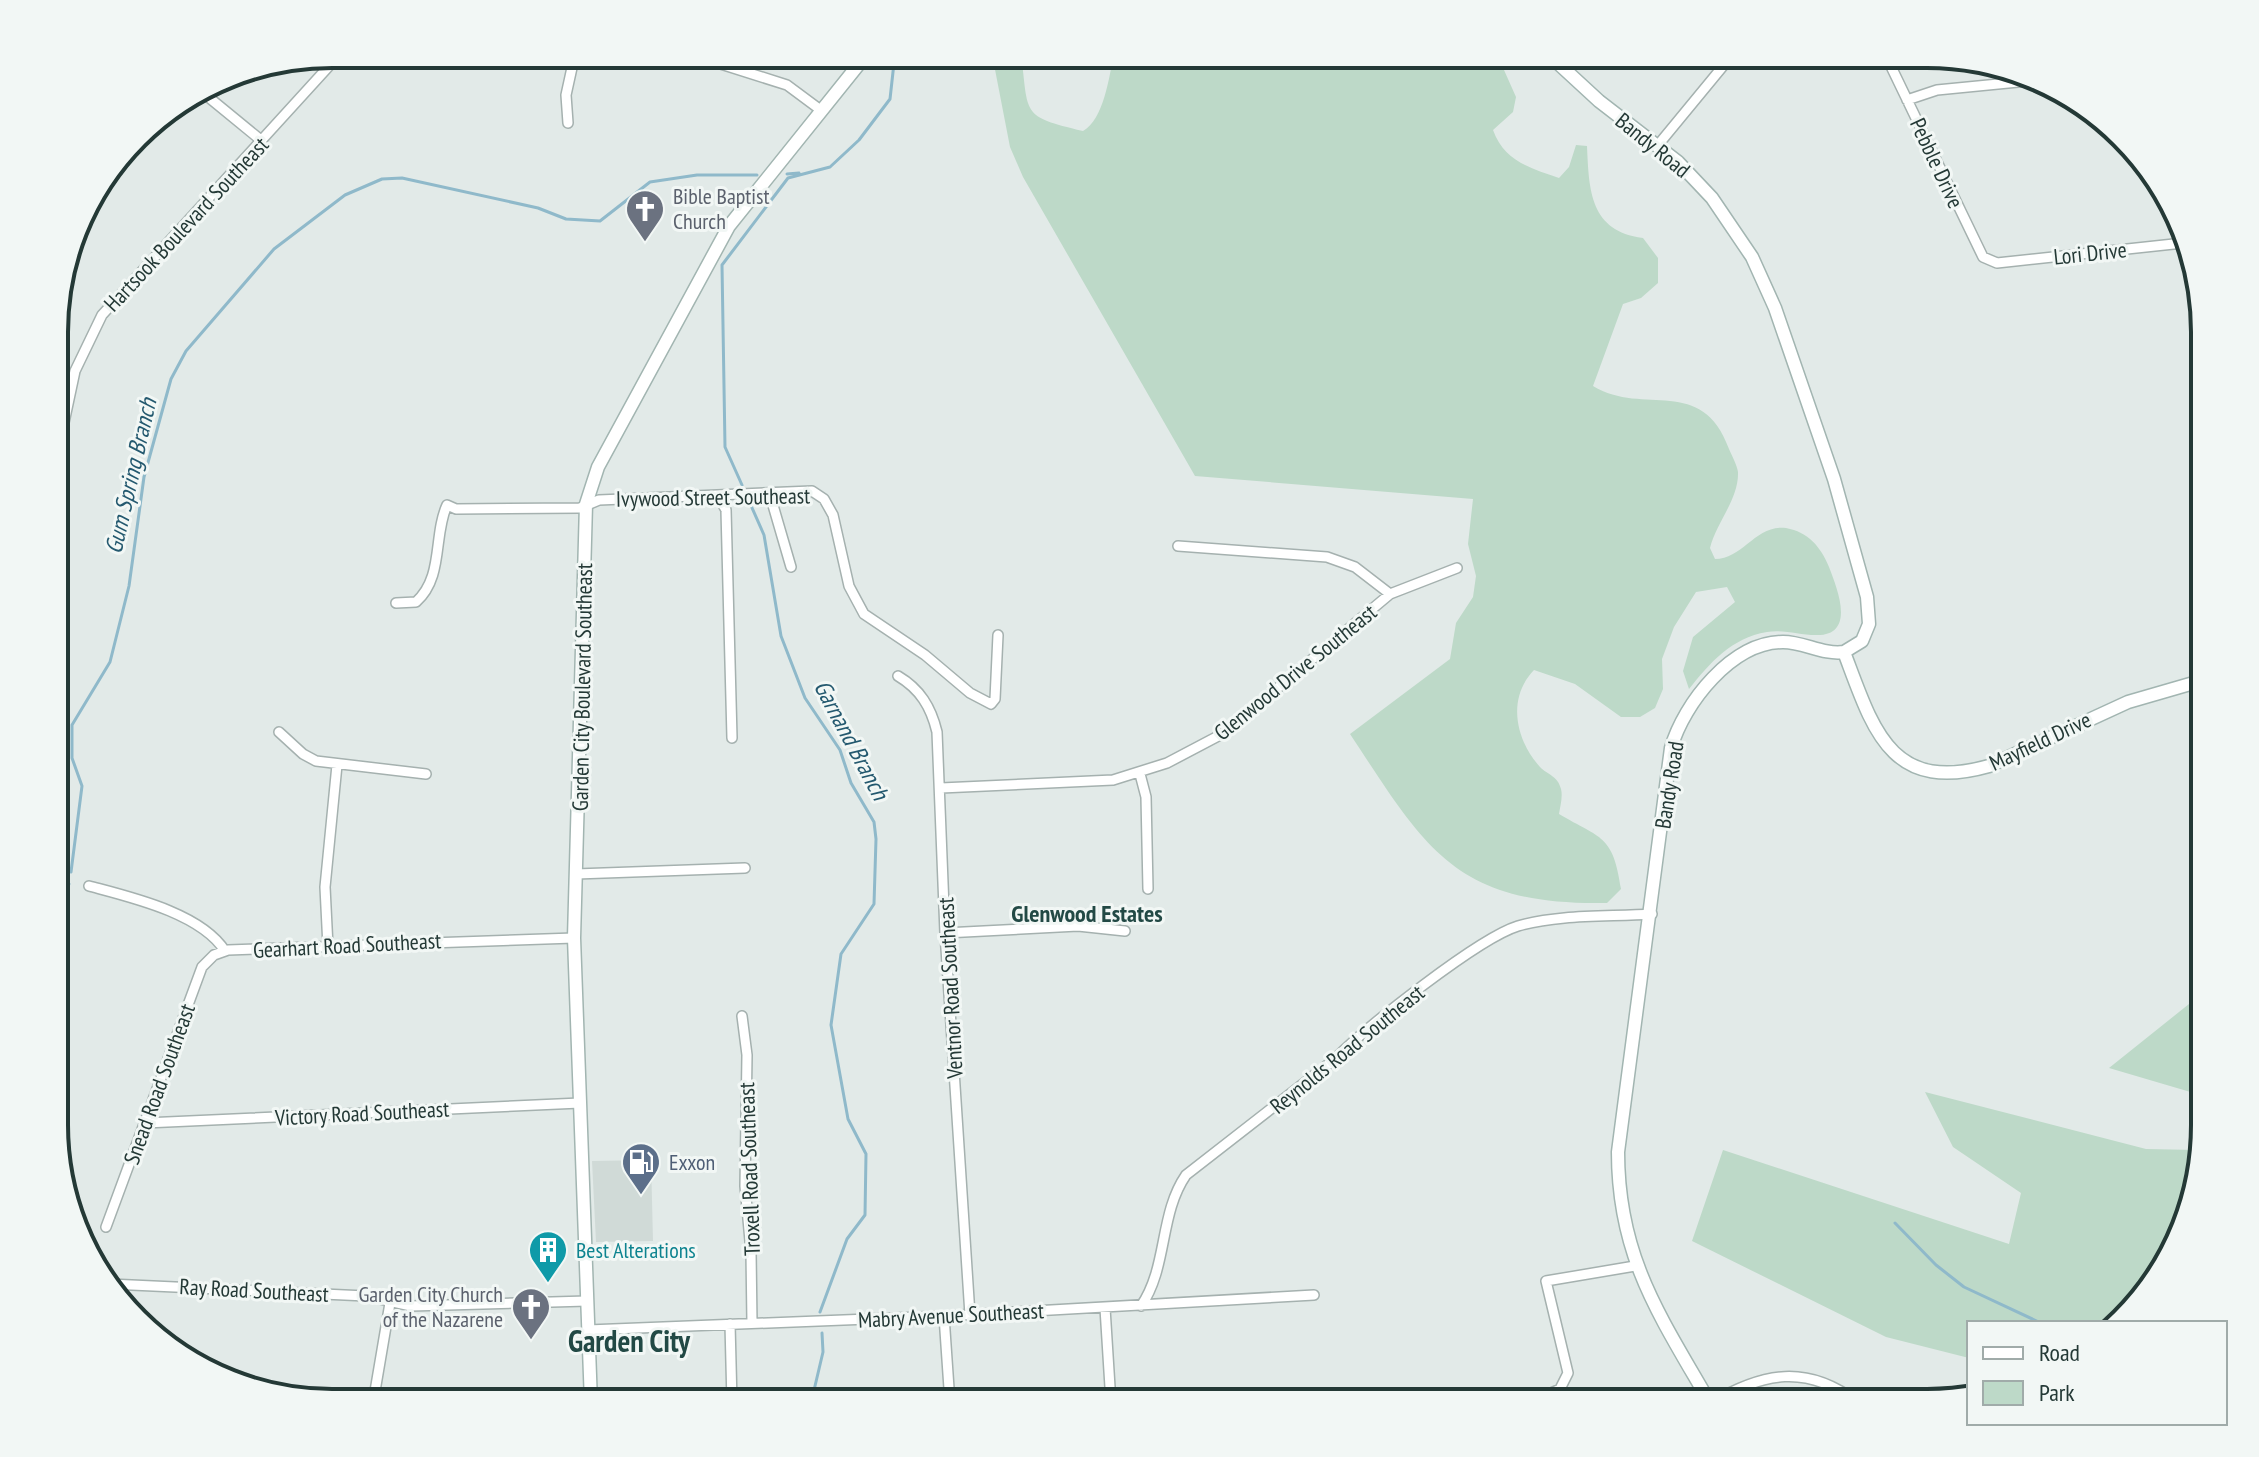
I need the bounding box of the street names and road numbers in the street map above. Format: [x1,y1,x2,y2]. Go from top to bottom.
street label: Bandy Road [1610,106,1696,184]
street label: Pebble Drive [1904,113,1970,213]
street label: Hartsook Boulevard Southeast [98,131,274,317]
street label: Lori Drive [2052,235,2128,271]
street label: Ivywood Street Southeast [616,481,810,513]
street label: Garden City Boulevard Southeast [566,563,598,811]
street label: Glenwood Drive Southeast [1208,598,1382,746]
street label: Mayfield Drive [1985,705,2095,777]
street label: Bandy Road [1648,739,1690,831]
street label: Ventnor Road Southeast [931,897,969,1080]
street label: Gearhart Road Southeast [252,926,442,964]
street label: Reynolds Road Southeast [1264,978,1430,1120]
street label: Snead Road Southeast [117,1000,201,1168]
street label: Troxell Road Southeast [732,1082,766,1256]
street label: Victory Road Southeast [273,1094,450,1132]
street label: Ray Road Southeast [179,1272,329,1308]
street label: Mabry Avenue Southeast [857,1296,1045,1334]

